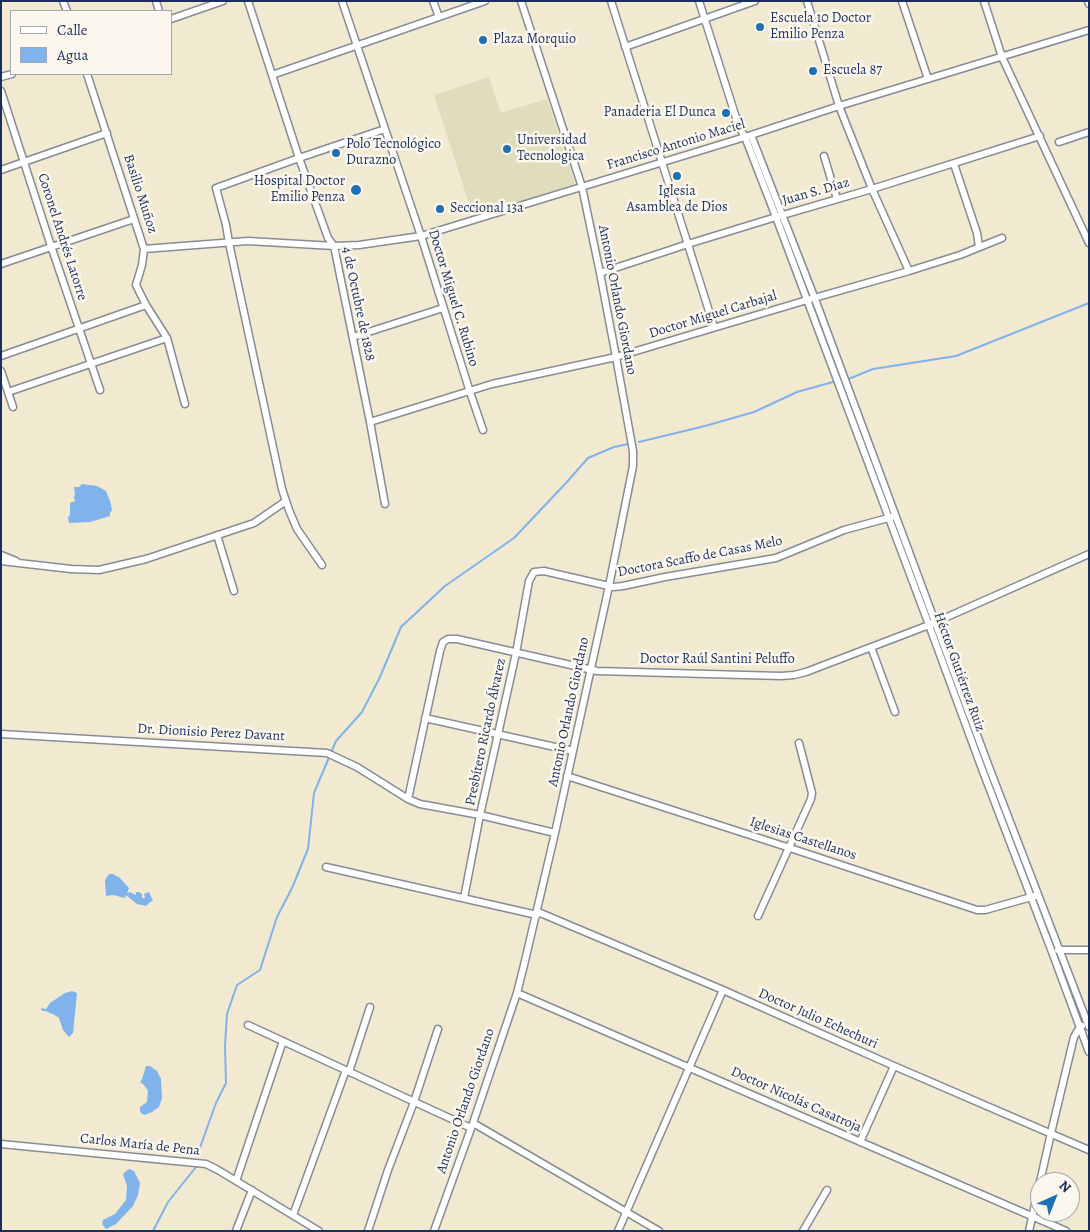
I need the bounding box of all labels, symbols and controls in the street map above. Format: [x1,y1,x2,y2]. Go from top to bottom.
legend [10,10,172,75]
place label: Escuela 10 Doctor Emilio Penza [770,11,871,44]
text: Calle [57,20,87,40]
marker: Escuela 10 Doctor Emilio Penza [754,21,766,33]
place label: Plaza Morquio [493,32,576,48]
marker: Plaza Morquio [477,34,489,46]
text: Agua [57,45,88,65]
place label: Escuela 87 [823,63,882,79]
marker: Escuela 87 [807,65,819,77]
place label: Panaderia El Dunca [604,105,716,121]
marker: Panaderia El Dunca [720,107,732,119]
street label: Francisco Antonio Maciel [605,116,747,174]
place label: Universidad Tecnologica [517,133,587,166]
place label: Polo Tecnológico Durazno [346,137,441,170]
marker: Universidad Tecnologica [501,143,513,155]
marker: Polo Tecnológico Durazno [330,147,342,159]
street label: Basilio Muñoz [119,152,161,236]
marker: Iglesia Asamblea de Dios [671,170,683,182]
street label: Coronel Andrés Latorre [33,171,91,303]
place label: Hospital Doctor Emilio Penza [254,174,345,206]
street label: Juan S. Díaz [780,174,852,210]
marker: Hospital Doctor Emilio Penza [349,183,363,197]
place label: Iglesia Asamblea de Dios [626,184,728,216]
place label: Seccional 13a [450,201,524,217]
marker: Seccional 13a [434,203,446,215]
street label: Antonio Orlando Giordano [594,224,640,376]
street label: Doctor Miguel C. Rubino [424,227,482,369]
street label: 4 de Octubre de 1828 [338,245,378,363]
street label: Doctor Miguel Carbajal [647,288,779,342]
street label: Doctora Scaffo de Casas Melo [616,533,784,581]
street label: Héctor Gutiérrez Ruiz [930,610,988,734]
street label: Antonio Orlando Giordano [545,636,593,788]
street label: Doctor Raúl Santini Peluffo [639,652,795,668]
street label: Presbítero Ricardo Álvarez [462,657,510,807]
street label: Dr. Dionisio Perez Davant [137,721,285,745]
street label: Iglesias Castellanos [747,814,859,864]
street label: Doctor Julio Echechuri [756,985,880,1053]
street label: Antonio Orlando Giordano [433,1026,499,1176]
street label: Doctor Nicolás Casatroja [728,1064,864,1136]
street label: Carlos María de Pena [79,1130,201,1160]
north arrow [1030,1172,1080,1222]
text: N [1055,1176,1075,1197]

